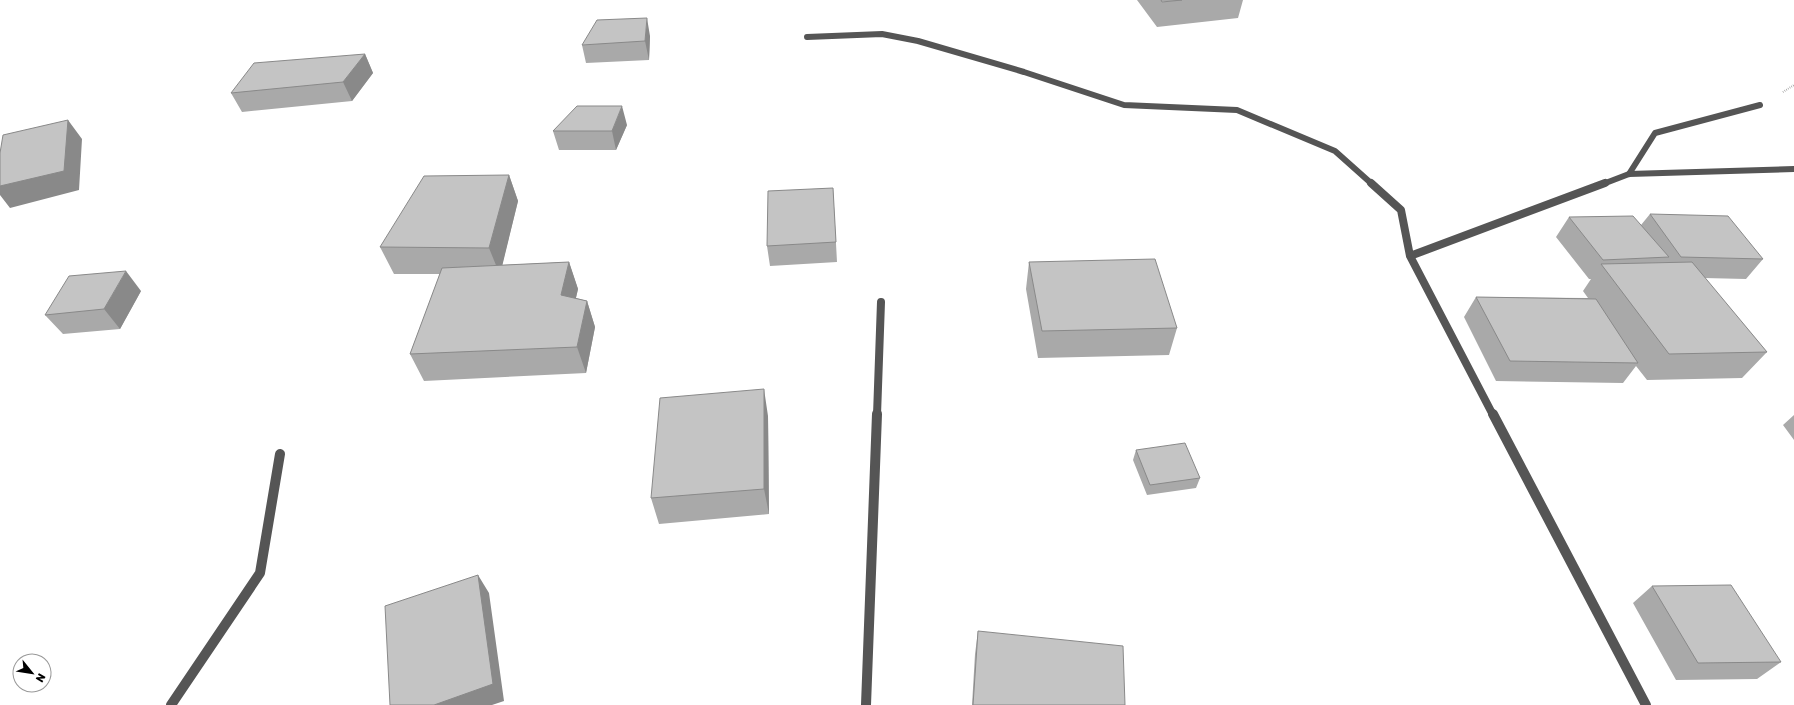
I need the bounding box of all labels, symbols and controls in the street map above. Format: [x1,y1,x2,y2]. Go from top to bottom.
north arrow [12,653,52,693]
text: N [33,671,48,684]

